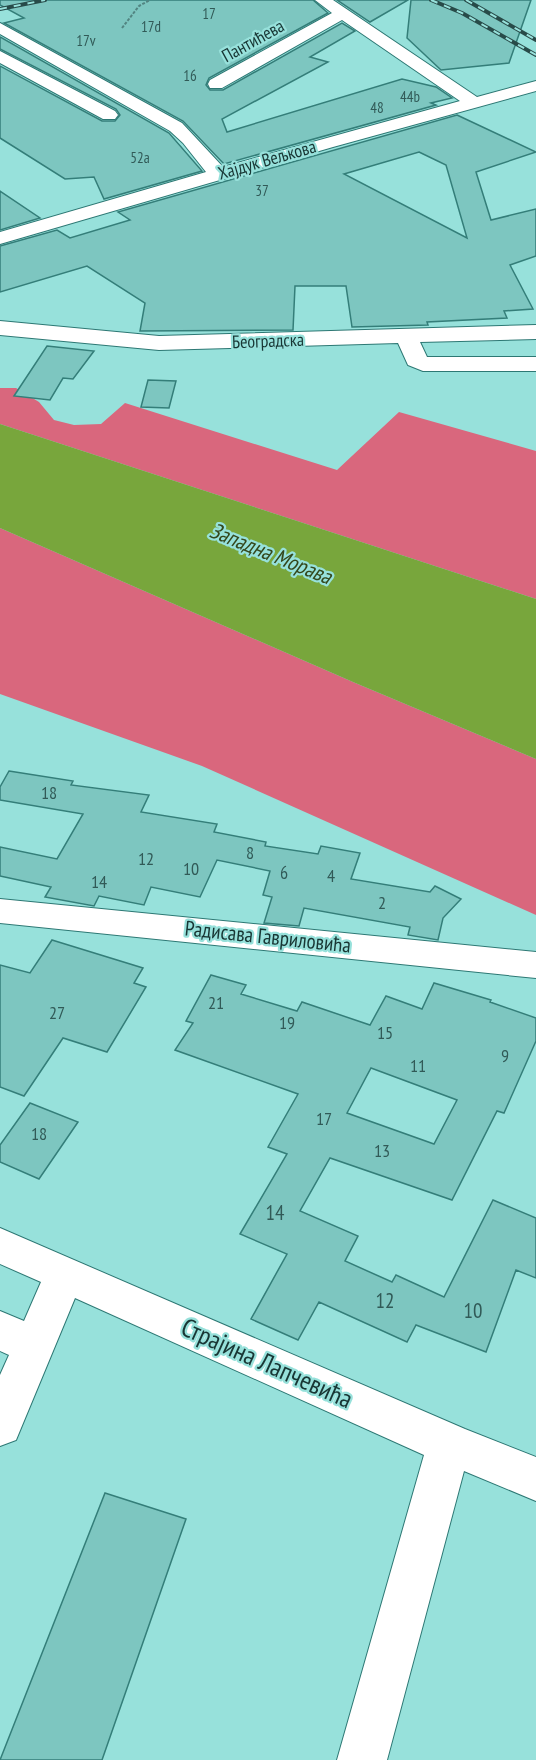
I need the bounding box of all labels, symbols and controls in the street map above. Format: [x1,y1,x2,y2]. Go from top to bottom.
house number: 17 [202,4,216,23]
street label: Пантићева [217,14,288,67]
house number: 17d [141,17,161,36]
house number: 17v [76,31,96,50]
house number: 16 [183,66,197,85]
house number: 44b [400,87,420,106]
house number: 48 [370,98,384,117]
street label: Хајдук Вељкова [215,135,319,184]
house number: 52a [130,148,150,167]
house number: 37 [255,181,269,200]
street label: Београдска [232,328,304,353]
water label: Западна Морава [206,516,337,591]
house number: 18 [41,781,57,804]
house number: 8 [246,841,254,864]
house number: 12 [138,847,154,870]
house number: 10 [183,857,199,880]
house number: 6 [280,861,288,884]
house number: 4 [327,864,335,887]
house number: 14 [91,870,107,893]
house number: 2 [378,891,386,914]
street label: Радисава Гавриловића [184,914,352,959]
house number: 21 [208,991,224,1014]
house number: 27 [49,1001,65,1024]
house number: 19 [279,1011,295,1034]
house number: 15 [377,1021,393,1044]
house number: 9 [501,1044,509,1067]
house number: 11 [410,1054,426,1077]
house number: 17 [316,1107,332,1130]
house number: 18 [31,1122,47,1145]
house number: 13 [374,1139,390,1162]
house number: 14 [266,1199,285,1226]
house number: 12 [376,1287,394,1314]
house number: 10 [464,1297,482,1324]
street label: Страјина Лапчевића [176,1310,358,1415]

